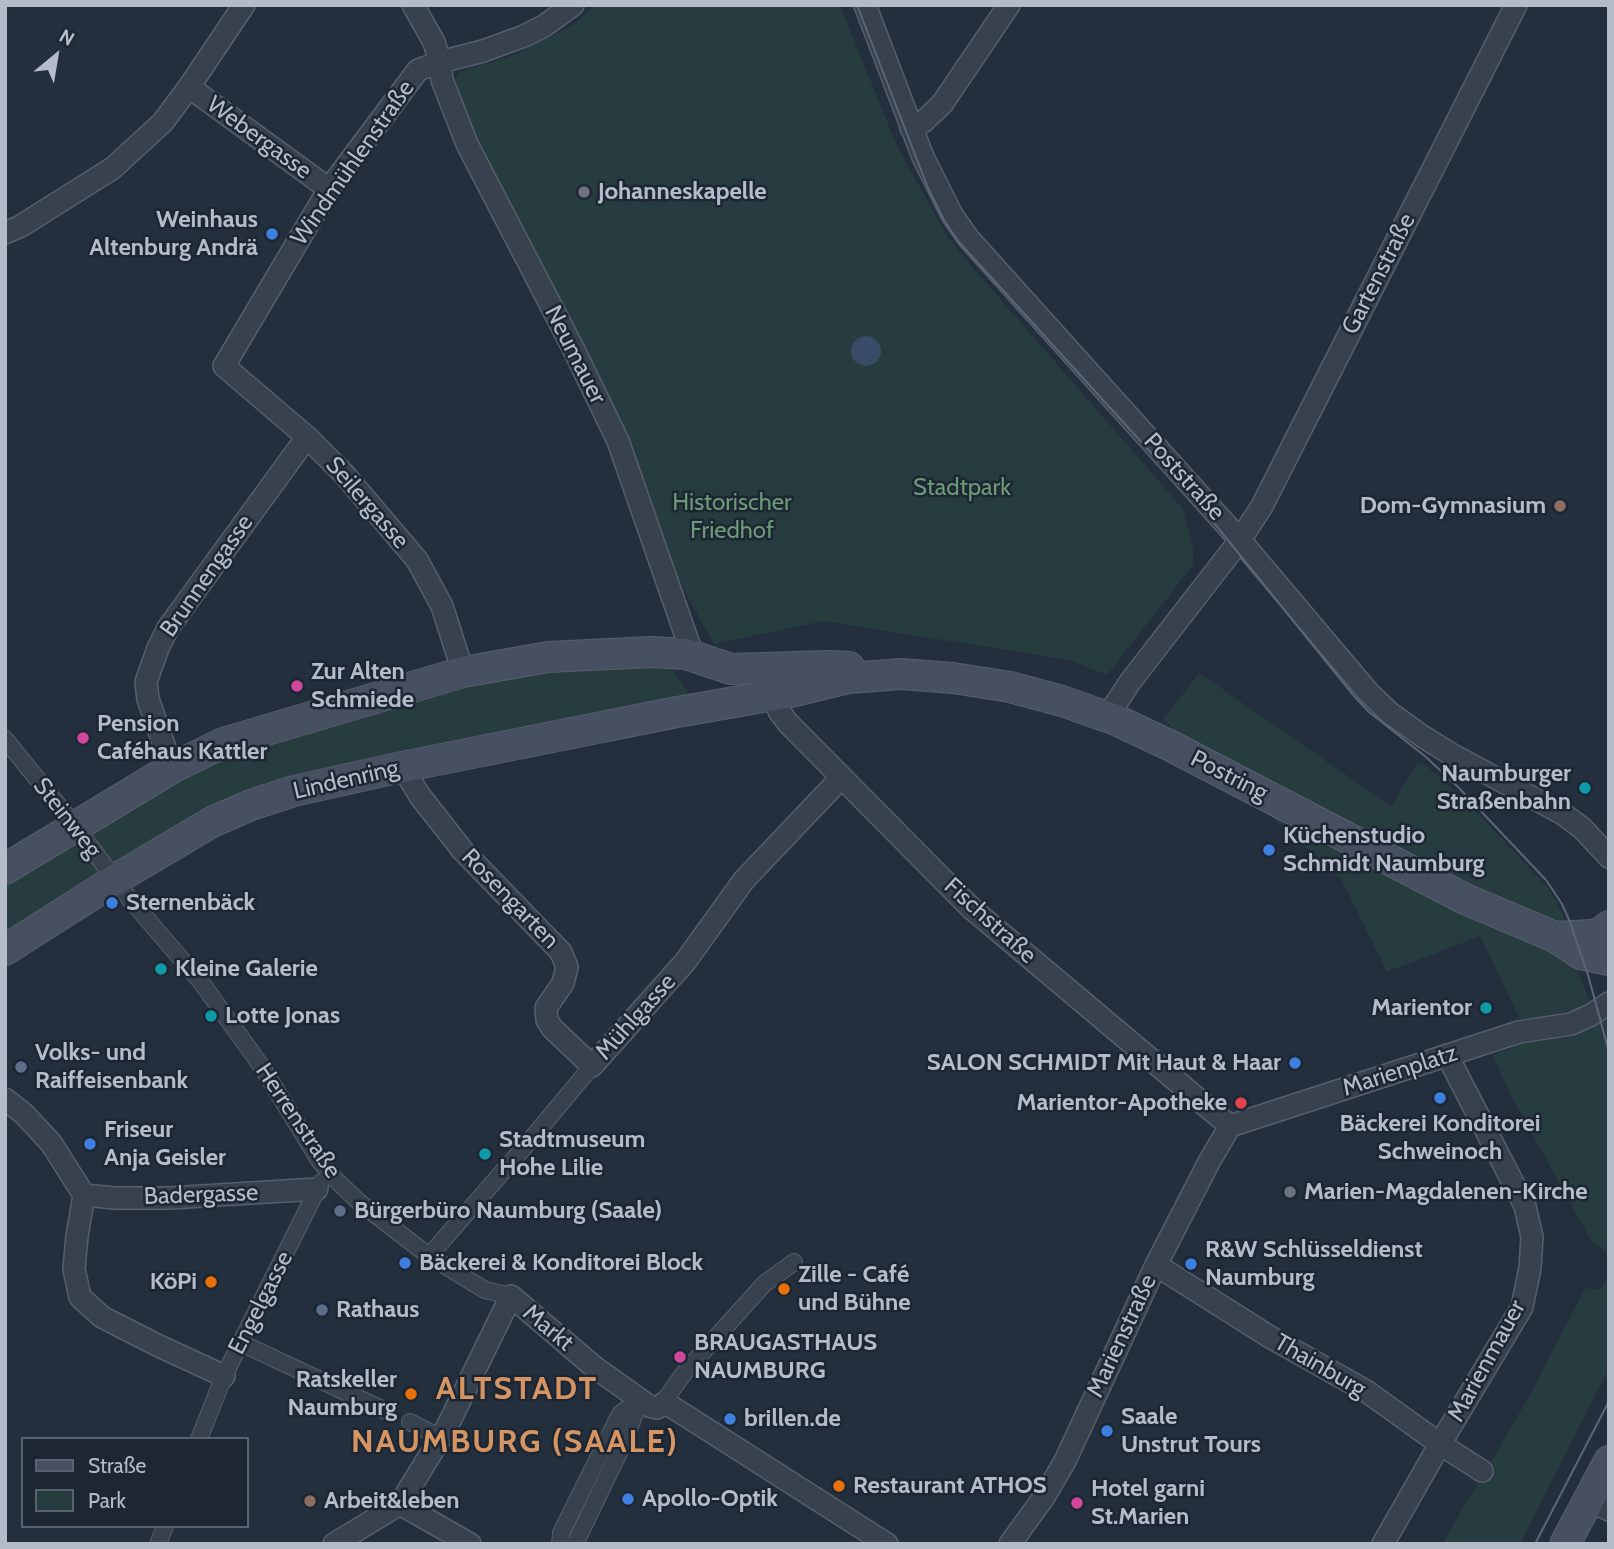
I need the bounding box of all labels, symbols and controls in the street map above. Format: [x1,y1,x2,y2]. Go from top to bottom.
north arrow [21,21,91,91]
text: N [55,24,78,51]
street label: Windmühlenstraße [285,75,421,251]
street label: Webergasse [201,90,317,186]
place label: Johanneskapelle [598,178,767,206]
marker: Johanneskapelle [576,184,592,200]
place label: Weinhaus Altenburg Andrä [89,206,258,262]
street label: Gartenstraße [1336,209,1422,339]
marker: Weinhaus Altenburg Andrä [264,226,280,242]
street label: Neumauer [538,301,612,409]
street label: Poststraße [1137,427,1231,527]
street label: Seilergasse [319,451,415,555]
park label: Stadtpark [913,474,1011,502]
park label: Historischer Friedhof [672,489,792,545]
place label: Dom-Gymnasium [1360,492,1546,520]
marker: Dom-Gymnasium [1552,498,1568,514]
street label: Brunnengasse [154,509,260,643]
place label: Zur Alten Schmiede [311,658,414,714]
marker: Zur Alten Schmiede [289,678,305,694]
place label: Pension Caféhaus Kattler [97,710,267,766]
marker: Pension Caféhaus Kattler [75,730,91,746]
street label: Postring [1186,744,1272,808]
street label: Lindenring [290,754,402,806]
place label: Naumburger Straßenbahn [1437,760,1571,816]
street label: Steinweg [27,772,107,864]
marker: Naumburger Straßenbahn [1577,780,1593,796]
place label: Küchenstudio Schmidt Naumburg [1283,822,1485,878]
marker: Küchenstudio Schmidt Naumburg [1261,842,1277,858]
street label: Rosengarten [455,843,565,955]
street label: Fischstraße [938,872,1042,970]
place label: Sternenbäck [126,889,255,917]
marker: Sternenbäck [104,895,120,911]
place label: Kleine Galerie [175,955,318,983]
marker: Kleine Galerie [153,961,169,977]
street label: Mühlgasse [590,968,682,1066]
place label: Marientor [1371,994,1472,1022]
marker: Marientor [1478,1000,1494,1016]
place label: Lotte Jonas [225,1002,340,1030]
marker: Lotte Jonas [203,1008,219,1024]
place label: Volks- und Raiffeisenbank [35,1039,188,1095]
street label: Marienplatz [1339,1039,1461,1103]
place label: SALON SCHMIDT Mit Haut & Haar [927,1049,1281,1077]
marker: SALON SCHMIDT Mit Haut & Haar [1287,1055,1303,1071]
street label: Herrenstraße [249,1058,347,1184]
marker: Volks- und Raiffeisenbank [13,1059,29,1075]
place label: Marientor-Apotheke [1017,1089,1227,1117]
marker: Bäckerei Konditorei Schweinoch [1432,1090,1448,1106]
marker: Marientor-Apotheke [1233,1095,1249,1111]
place label: Bäckerei Konditorei Schweinoch [1340,1110,1540,1166]
place label: Friseur Anja Geisler [104,1116,226,1172]
place label: Stadtmuseum Hohe Lilie [499,1126,645,1182]
marker: Friseur Anja Geisler [82,1136,98,1152]
marker: Stadtmuseum Hohe Lilie [477,1146,493,1162]
place label: Marien-Magdalenen-Kirche [1304,1178,1588,1206]
street label: Badergasse [143,1179,259,1211]
marker: Marien-Magdalenen-Kirche [1282,1184,1298,1200]
place label: Bürgerbüro Naumburg (Saale) [354,1197,662,1225]
marker: Bürgerbüro Naumburg (Saale) [332,1203,348,1219]
place label: R&W Schlüsseldienst Naumburg [1205,1236,1423,1292]
street label: Engelgasse [223,1247,299,1359]
place label: Bäckerei & Konditorei Block [419,1249,703,1277]
marker: Bäckerei & Konditorei Block [397,1255,413,1271]
marker: R&W Schlüsseldienst Naumburg [1183,1256,1199,1272]
place label: Zille - Café und Bühne [798,1261,911,1317]
place label: KöPi [150,1268,197,1296]
street label: Marienstraße [1081,1270,1163,1402]
marker: KöPi [203,1274,219,1290]
marker: Zille - Café und Bühne [776,1281,792,1297]
street label: Marienmauer [1442,1295,1532,1427]
place label: Rathaus [336,1296,419,1324]
street label: Markt [517,1299,579,1357]
marker: Rathaus [314,1302,330,1318]
street label: Thainburg [1269,1328,1371,1404]
place label: BRAUGASTHAUS NAUMBURG [694,1329,877,1385]
marker: BRAUGASTHAUS NAUMBURG [672,1349,688,1365]
place label: Ratskeller Naumburg [288,1366,397,1422]
district label: ALTSTADT [437,1371,597,1409]
marker: Ratskeller Naumburg [403,1386,419,1402]
place label: Saale Unstrut Tours [1121,1403,1261,1459]
place label: brillen.de [744,1405,841,1433]
marker: brillen.de [722,1411,738,1427]
marker: Saale Unstrut Tours [1099,1423,1115,1439]
district label: NAUMBURG (SAALE) [353,1424,677,1462]
legend [21,1437,248,1528]
text: Straße [88,1453,146,1478]
place label: Restaurant ATHOS [853,1472,1047,1500]
place label: Hotel garni St.Marien [1091,1475,1205,1531]
marker: Restaurant ATHOS [831,1478,847,1494]
place label: Apollo-Optik [642,1485,778,1513]
place label: Arbeit&leben [324,1487,459,1515]
text: Park [88,1488,126,1513]
marker: Apollo-Optik [620,1491,636,1507]
marker: Arbeit&leben [302,1493,318,1509]
marker: Hotel garni St.Marien [1069,1495,1085,1511]

